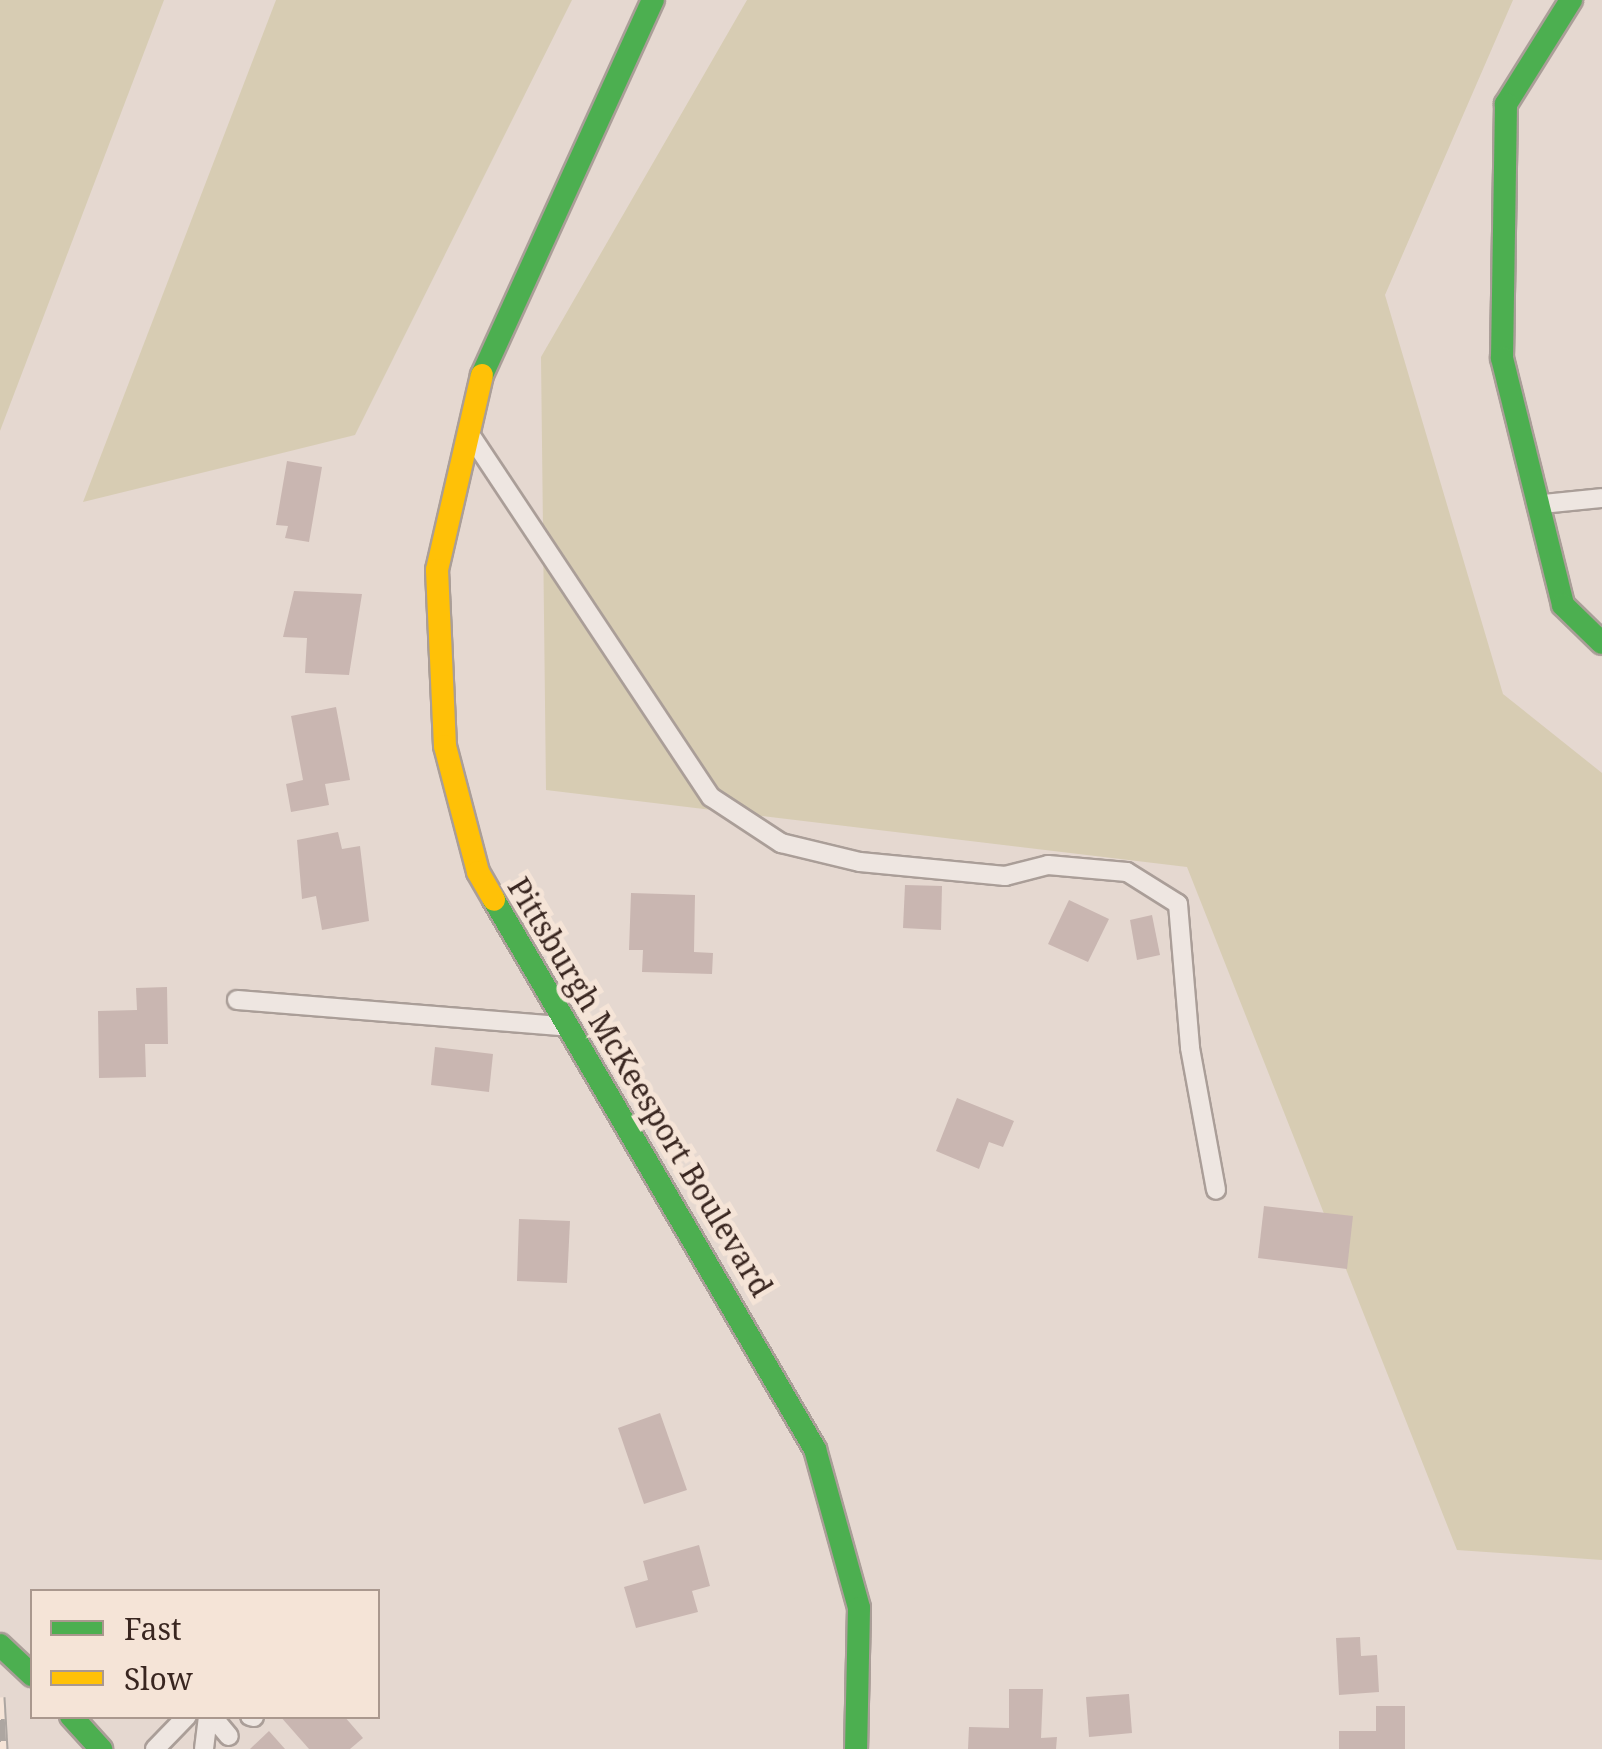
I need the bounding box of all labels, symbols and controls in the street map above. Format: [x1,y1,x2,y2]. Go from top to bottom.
street label: Pittsburgh McKeesport Boulevard [500,871,780,1303]
legend [30,1589,380,1719]
text: Fast [124,1608,181,1649]
text: Slow [124,1658,193,1699]

